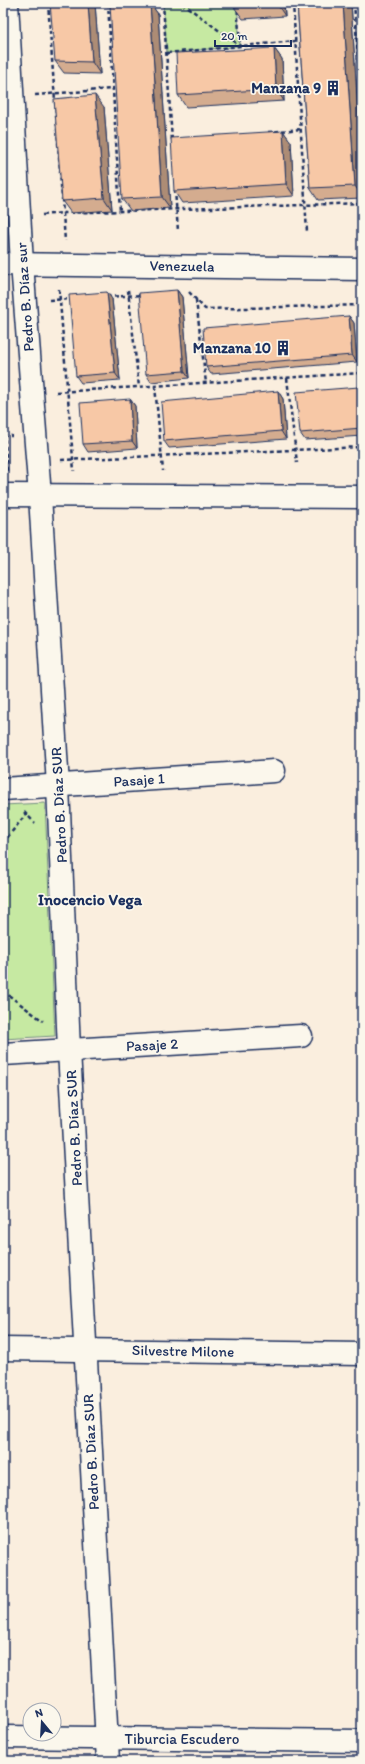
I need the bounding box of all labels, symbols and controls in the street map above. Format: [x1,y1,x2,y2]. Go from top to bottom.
scale bar [215,22,291,48]
text: 20 m [221,29,248,43]
place label: Manzana 9 [251,79,321,97]
building icon: Manzana 9 [324,79,342,97]
street label: Pedro B. Díaz sur [12,242,38,352]
street label: Venezuela [149,256,215,276]
place label: Manzana 10 [193,339,271,357]
building icon: Manzana 10 [274,339,292,357]
street label: Pedro B. Díaz SUR [47,746,71,864]
street label: Pasaje 1 [113,769,165,791]
district label: Inocencio Vega [38,890,143,910]
street label: Pasaje 2 [125,1035,179,1055]
street label: Pedro B. Díaz SUR [62,1069,86,1187]
street label: Silvestre Milone [132,1341,234,1361]
street label: Pedro B. Díaz SUR [79,1393,103,1511]
north arrow [22,1702,62,1742]
text: N [34,1706,45,1720]
street label: Tiburcia Escudero [125,1730,239,1748]

